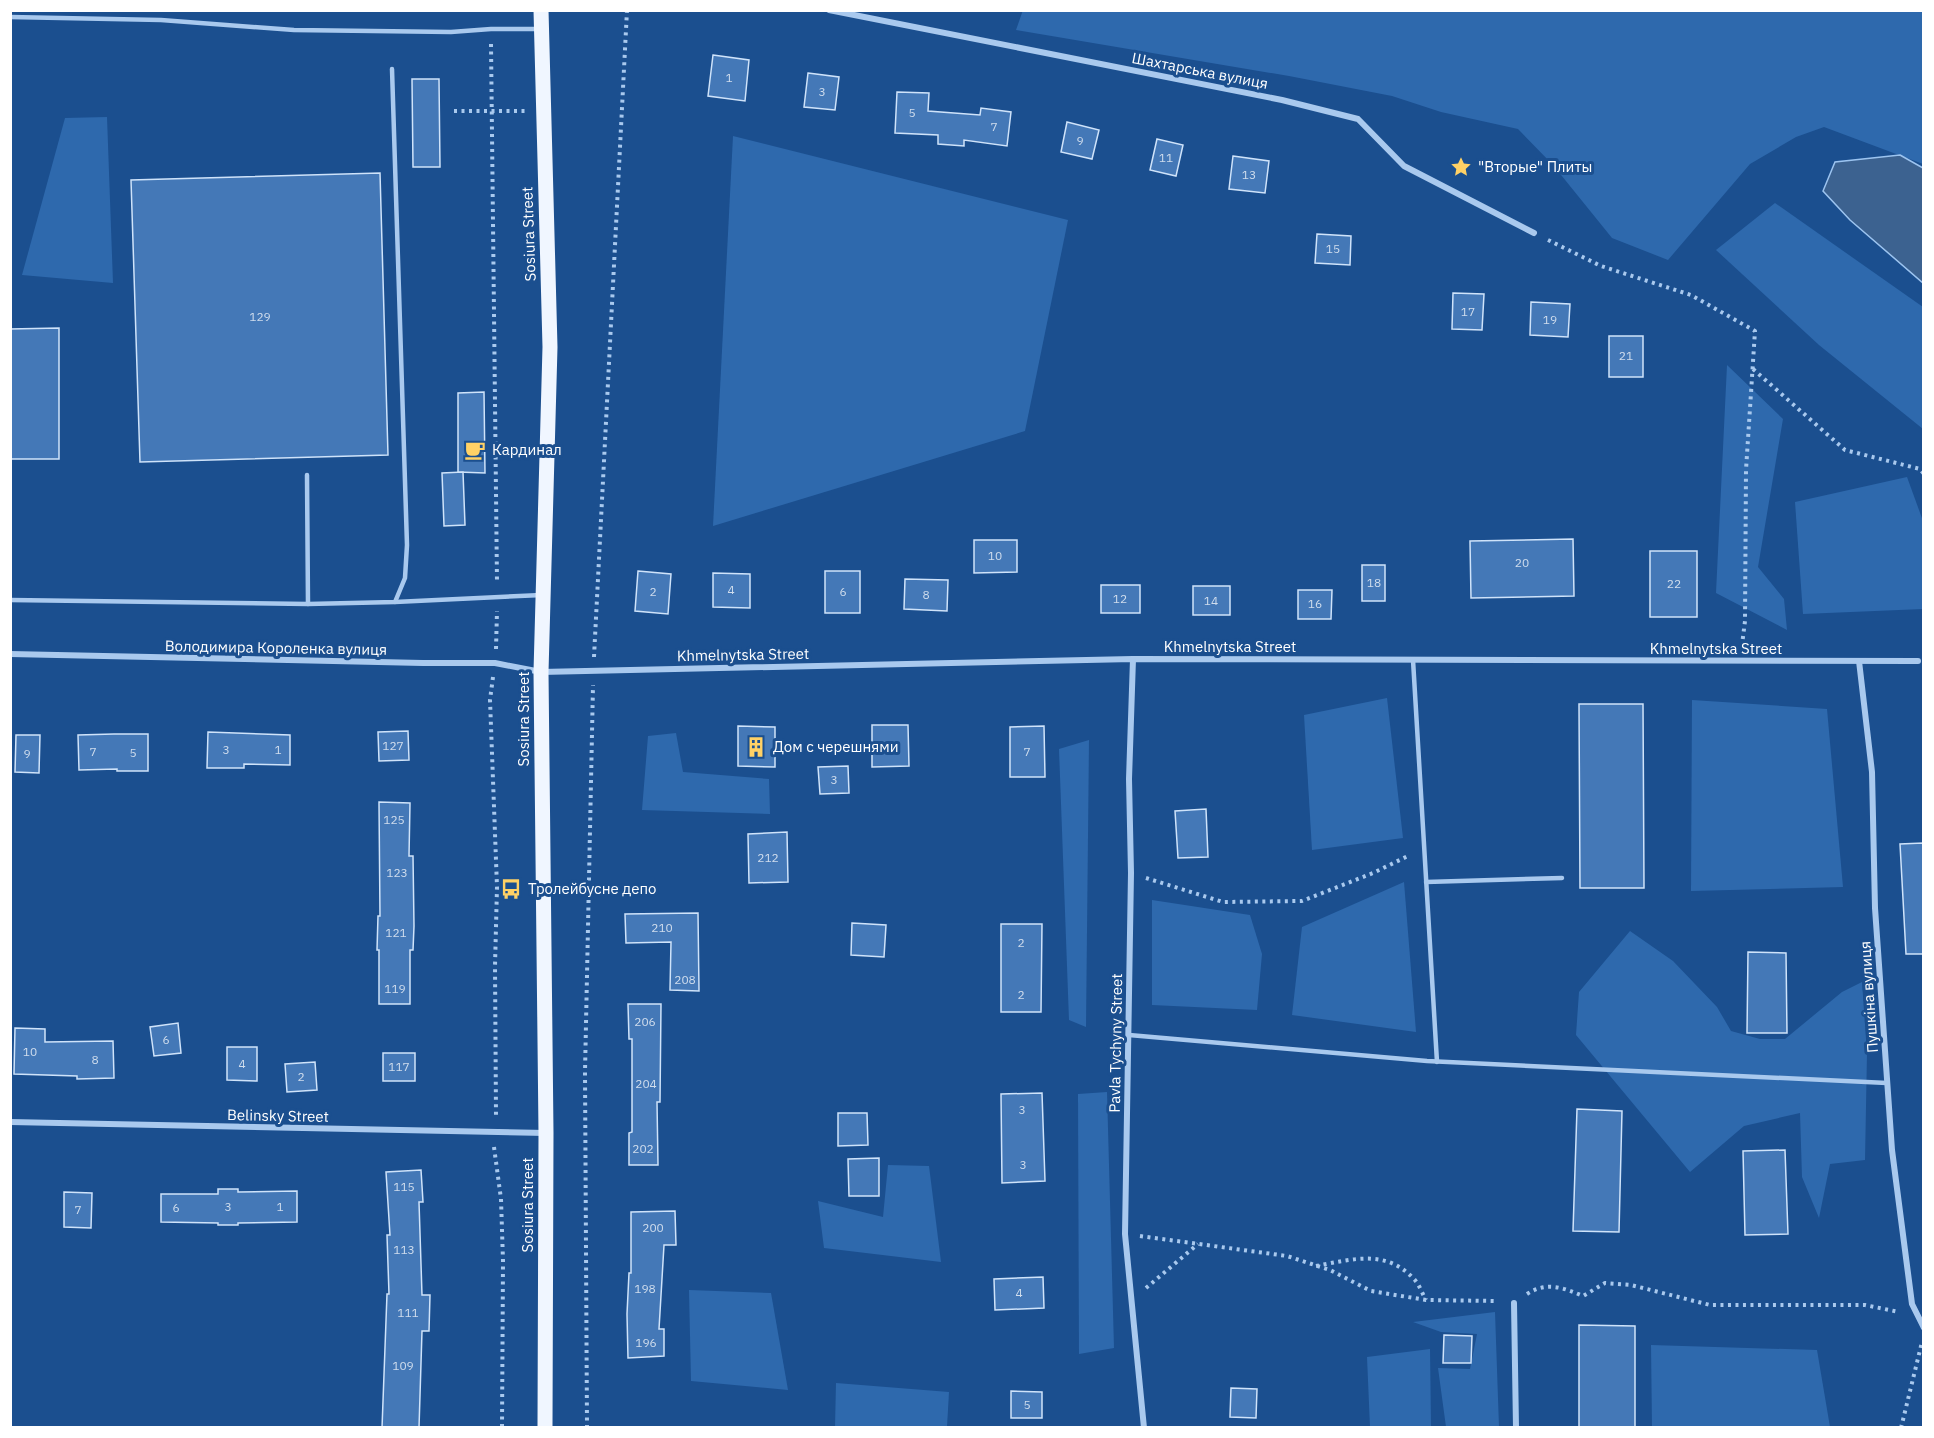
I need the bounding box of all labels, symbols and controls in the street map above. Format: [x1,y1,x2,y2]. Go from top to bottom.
street label: Шахтарська вулиця [1130,48,1270,93]
house number: 1 [725,70,733,85]
house number: 3 [818,84,826,99]
house number: 5 [908,105,916,120]
house number: 7 [990,119,998,134]
house number: 9 [1076,133,1084,148]
house number: 11 [1159,150,1173,165]
place icon: "Вторые" Плиты [1449,155,1473,179]
place label: "Вторые" Плиты [1478,157,1592,176]
house number: 13 [1242,167,1256,182]
street label: Sosiura Street [517,186,540,282]
house number: 15 [1326,241,1340,256]
house number: 17 [1461,304,1475,319]
house number: 129 [249,309,271,324]
house number: 19 [1543,312,1557,327]
house number: 21 [1619,348,1633,363]
cafe icon: Кардинал [463,438,487,462]
place label: Кардинал [492,440,562,459]
house number: 10 [988,548,1002,563]
house number: 20 [1515,555,1529,570]
house number: 18 [1367,575,1381,590]
house number: 22 [1667,576,1681,591]
house number: 4 [727,582,735,597]
house number: 2 [649,584,657,599]
house number: 6 [839,584,847,599]
house number: 8 [922,587,930,602]
house number: 12 [1113,591,1127,606]
house number: 14 [1204,593,1218,608]
house number: 16 [1308,596,1322,611]
street label: Володимира Короленка вулиця [165,636,387,659]
street label: Khmelnytska Street [1164,637,1296,656]
street label: Khmelnytska Street [1650,639,1782,658]
street label: Khmelnytska Street [677,644,809,665]
street label: Sosiura Street [514,672,533,766]
building icon: Дом с черешнями [744,735,768,759]
place label: Дом с черешнями [773,737,899,756]
house number: 127 [382,738,404,753]
house number: 3 [222,742,230,757]
house number: 1 [274,742,282,757]
house number: 7 [89,744,97,759]
house number: 7 [1023,744,1031,759]
house number: 5 [129,745,137,760]
house number: 9 [23,746,31,761]
house number: 3 [830,772,838,787]
house number: 125 [383,812,405,827]
house number: 212 [757,850,779,865]
house number: 123 [386,865,408,880]
bus stop icon: Тролейбусне депо [499,877,523,901]
place label: Тролейбусне депо [528,879,656,898]
house number: 210 [651,920,673,935]
house number: 121 [385,925,407,940]
house number: 2 [1017,935,1025,950]
street label: Пушкіна вулиця [1855,940,1882,1054]
house number: 208 [674,972,696,987]
street label: Pavla Tychyny Street [1105,973,1126,1113]
house number: 119 [384,981,406,996]
house number: 2 [1017,987,1025,1002]
house number: 206 [634,1014,656,1029]
house number: 6 [162,1032,170,1047]
house number: 10 [23,1044,37,1059]
house number: 8 [91,1052,99,1067]
house number: 4 [238,1056,246,1071]
house number: 117 [388,1059,410,1074]
house number: 2 [297,1069,305,1084]
house number: 204 [635,1076,657,1091]
house number: 3 [1018,1102,1026,1117]
street label: Belinsky Street [227,1105,329,1126]
house number: 202 [632,1141,654,1156]
house number: 3 [1019,1157,1027,1172]
street label: Sosiura Street [518,1158,537,1252]
house number: 115 [393,1179,415,1194]
house number: 3 [224,1199,232,1214]
house number: 1 [276,1199,284,1214]
house number: 6 [172,1200,180,1215]
house number: 7 [74,1202,82,1217]
house number: 200 [642,1220,664,1235]
house number: 113 [393,1242,415,1257]
house number: 198 [634,1281,656,1296]
house number: 4 [1015,1285,1023,1300]
house number: 111 [397,1305,419,1320]
house number: 196 [635,1335,657,1350]
house number: 109 [392,1358,414,1373]
house number: 5 [1023,1397,1031,1412]

